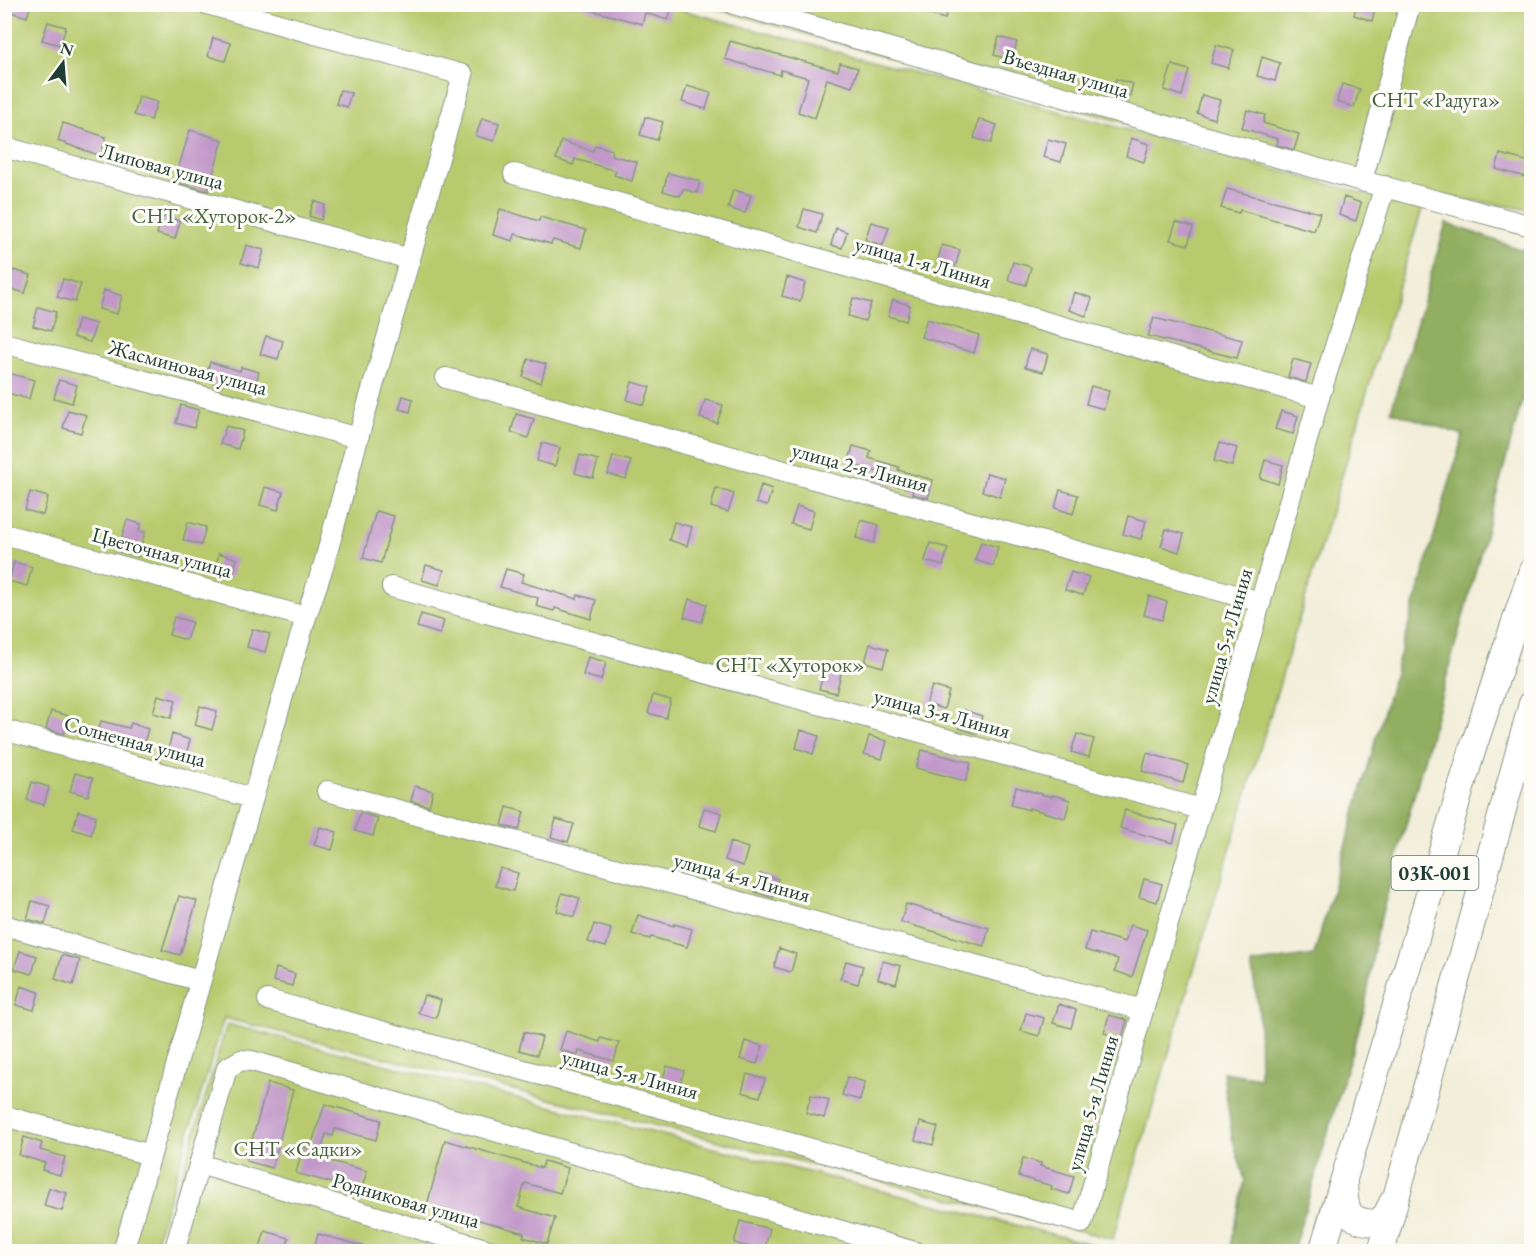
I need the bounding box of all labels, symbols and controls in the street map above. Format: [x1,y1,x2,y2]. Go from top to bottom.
north arrow [33,33,93,93]
text: N [58,37,76,61]
street label: Въездная улица [1000,42,1133,104]
park label: СНТ «Радуга» [1372,86,1500,113]
street label: Липовая улица [97,137,227,196]
park label: СНТ «Хуторок-2» [132,202,296,229]
street label: улица 1-я Линия [852,230,994,294]
street label: Жасминовая улица [105,333,271,401]
street label: улица 2-я Линия [789,436,931,498]
street label: Цветочная улица [89,520,236,584]
street label: улица 5-я Линия [1194,565,1258,707]
park label: СНТ «Хуторок» [715,651,865,678]
street label: улица 3-я Линия [871,682,1013,744]
street label: Солнечная улица [61,709,209,773]
street label: улица 4-я Линия [671,846,813,908]
road number: 03К-001 [1392,856,1478,890]
street label: улица 5-я Линия [1060,1032,1124,1174]
street label: улица 5-я Линия [559,1043,701,1105]
park label: СНТ «Садки» [233,1135,363,1162]
street label: Родниковая улица [329,1166,483,1234]

